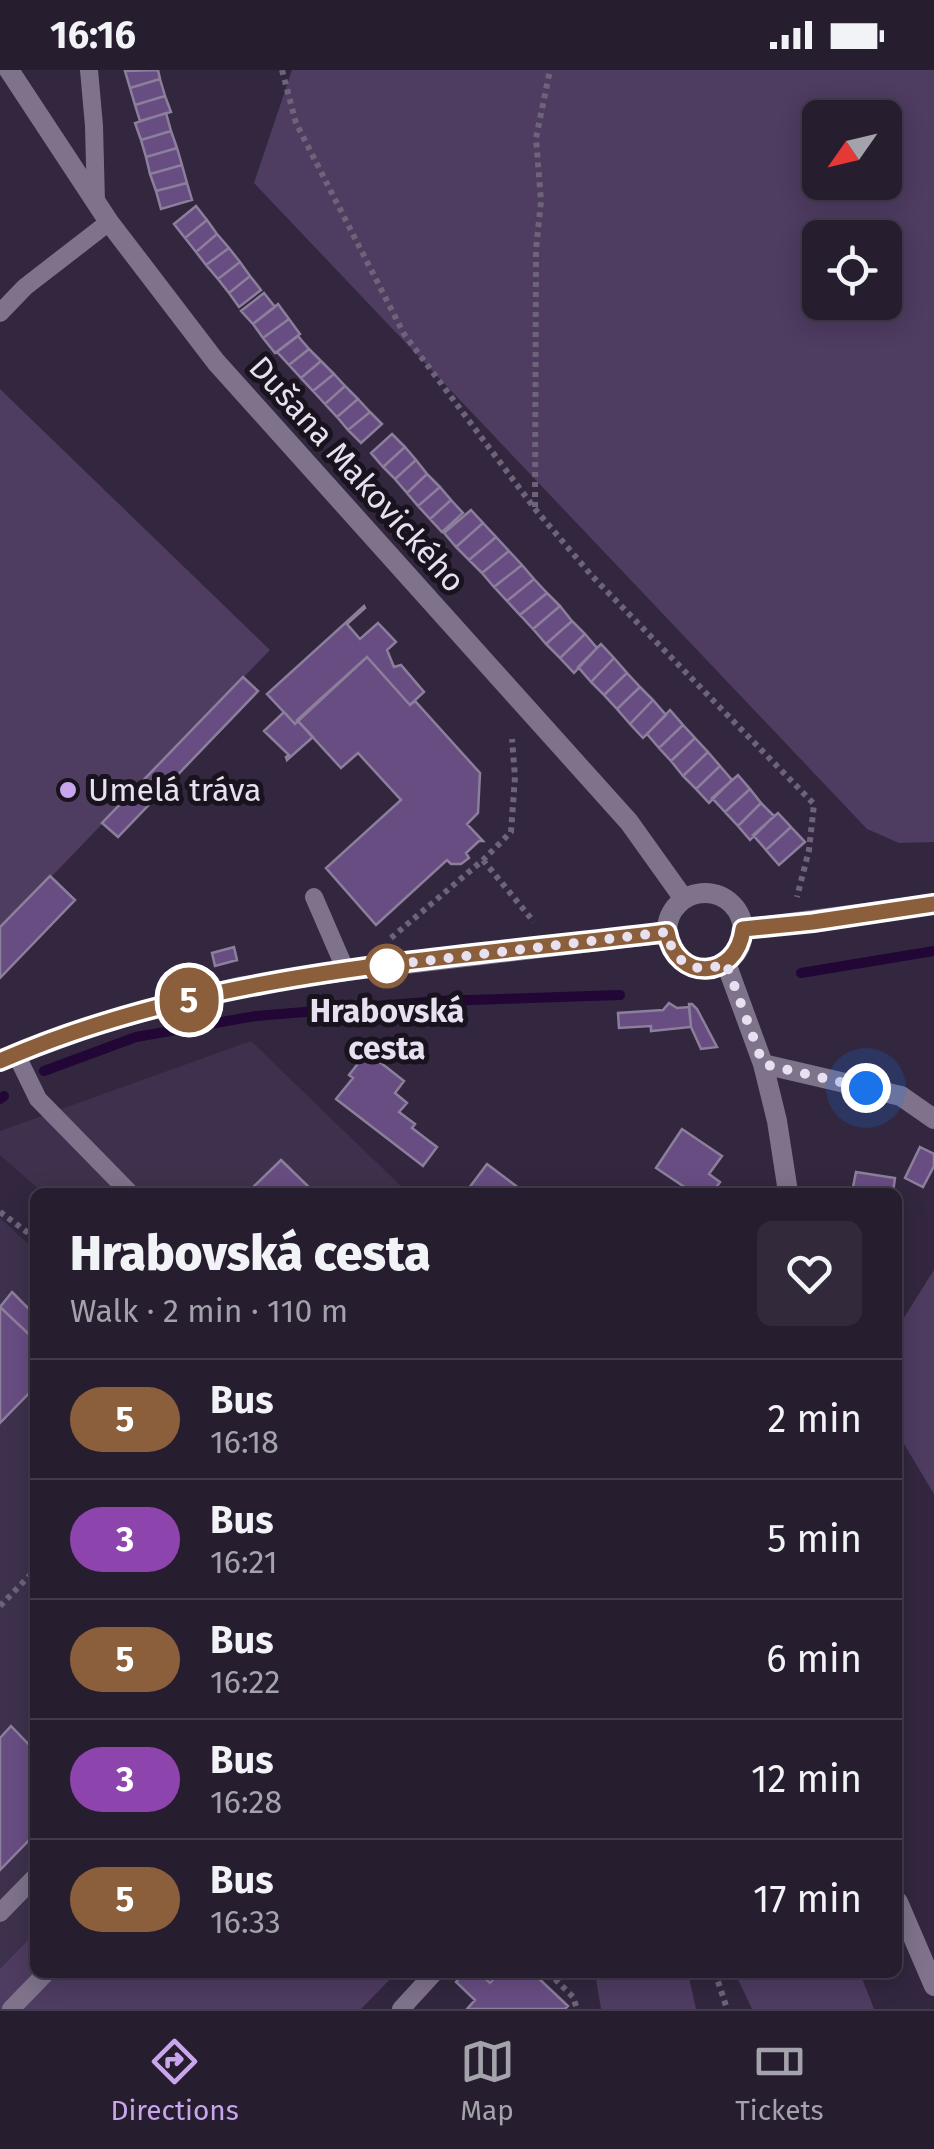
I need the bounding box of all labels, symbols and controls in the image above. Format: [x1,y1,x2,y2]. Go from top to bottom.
text: 16:16 [50,12,136,58]
north arrow [802,100,902,200]
map controls [802,100,902,320]
button: locate [802,220,902,320]
street label: Dušana Makovického [241,348,473,600]
place label: Umelá tráva [88,771,262,809]
marker: Umelá tráva [57,779,79,801]
marker: Hrabovská cesta [366,945,408,987]
line badge: 5 [156,968,222,1032]
text: 5 [180,979,198,1021]
place label: Hrabovská cesta [310,992,464,1067]
your location [841,1063,891,1113]
button: heart [757,1221,862,1326]
text: Hrabovská cesta [70,1225,431,1283]
text: Walk · 2 min · 110 m [70,1292,348,1330]
text: Bus [210,1377,274,1423]
text: 2 min [768,1396,862,1442]
text: 5 [116,1398,134,1440]
text: 16:18 [210,1423,279,1461]
text: Bus [210,1497,274,1543]
text: 5 min [767,1516,862,1562]
text: 3 [116,1518,134,1560]
text: 16:21 [210,1543,278,1581]
text: Bus [210,1617,274,1663]
text: 6 min [766,1636,862,1682]
text: 5 [116,1638,134,1680]
text: 16:22 [210,1663,280,1701]
text: Bus [210,1737,274,1783]
text: 12 min [751,1756,862,1802]
text: 3 [116,1758,134,1800]
text: 16:28 [210,1783,282,1821]
text: Bus [210,1857,274,1903]
text: 17 min [753,1876,862,1922]
text: 5 [116,1878,134,1920]
text: 16:33 [210,1903,281,1941]
tab: Directions [110,2034,239,2127]
tab: Map [460,2034,515,2127]
tab: Tickets [735,2034,824,2127]

